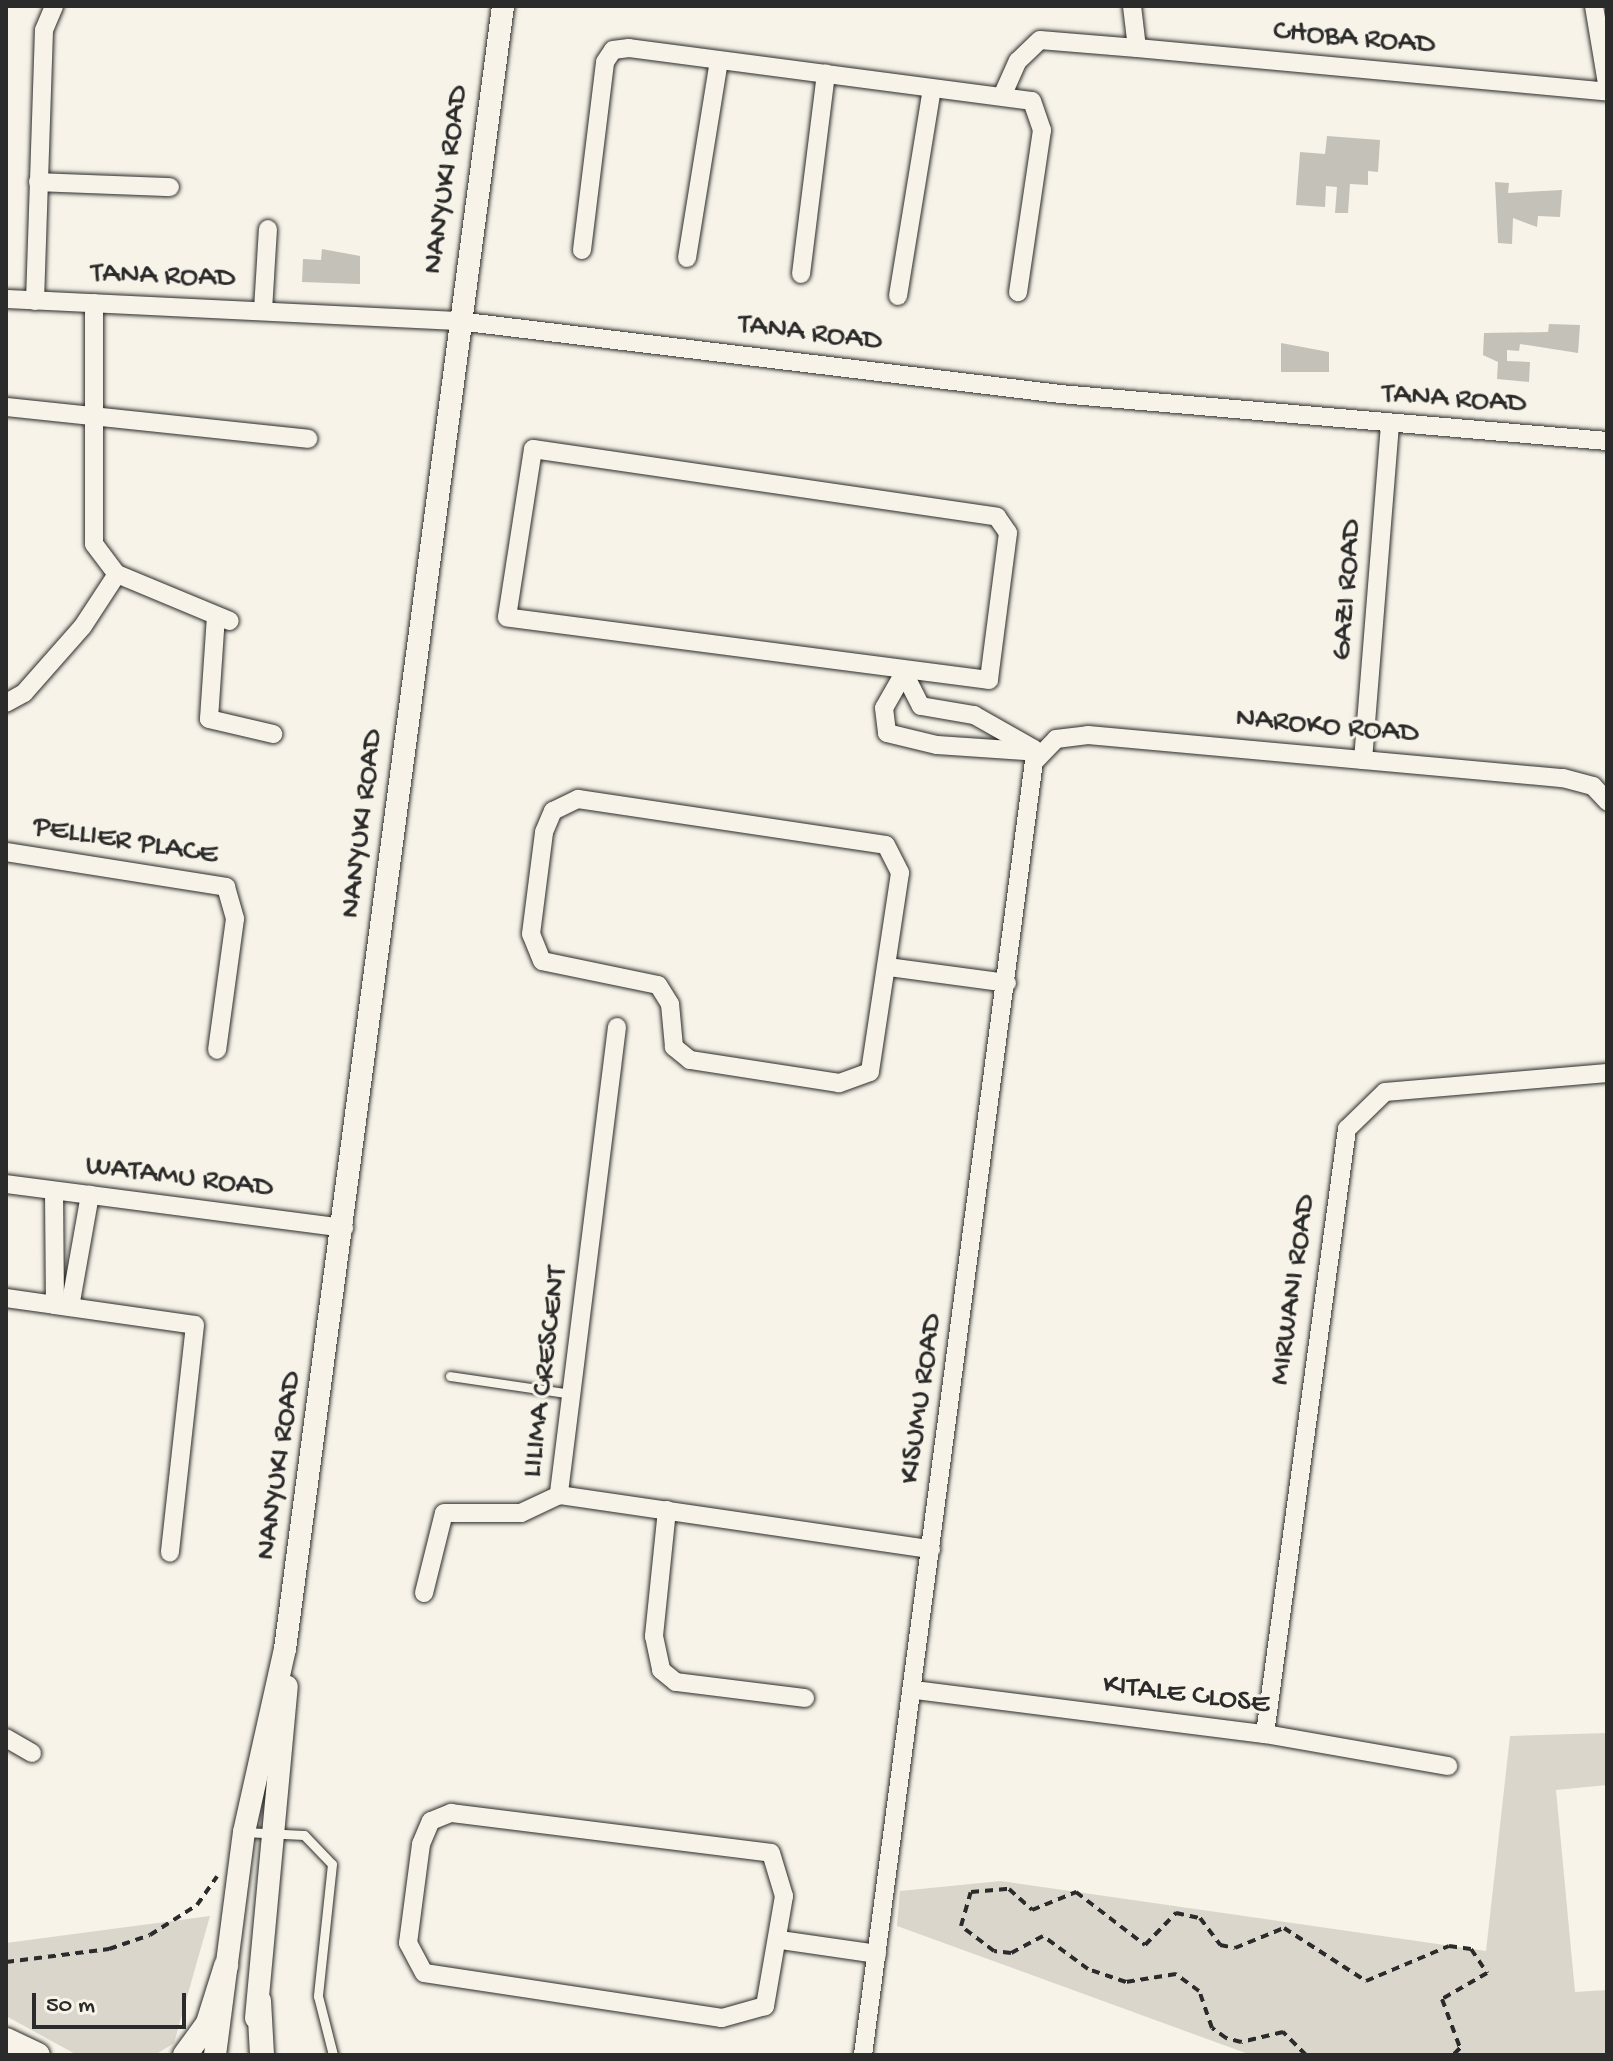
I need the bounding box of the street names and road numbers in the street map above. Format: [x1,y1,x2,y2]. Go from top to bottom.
street label: CHOBA ROAD [1271,15,1437,65]
street label: NANYUKI ROAD [417,83,479,277]
street label: TANA ROAD [90,257,236,299]
street label: TANA ROAD [736,308,884,362]
street label: TANA ROAD [1381,378,1527,424]
street label: GAZI ROAD [1326,518,1372,662]
street label: NAROKO ROAD [1234,702,1420,754]
street label: NANYUKI ROAD [335,728,393,920]
street label: PELLIER PLACE [30,811,220,875]
street label: WATAMU ROAD [83,1150,275,1208]
street label: MIRWANI ROAD [1264,1192,1326,1388]
street label: LILIMA CRESCENT [516,1264,578,1480]
street label: KISUMU ROAD [893,1312,953,1486]
street label: NANYUKI ROAD [250,1369,312,1563]
street label: KITALE CLOSE [1101,1668,1271,1724]

